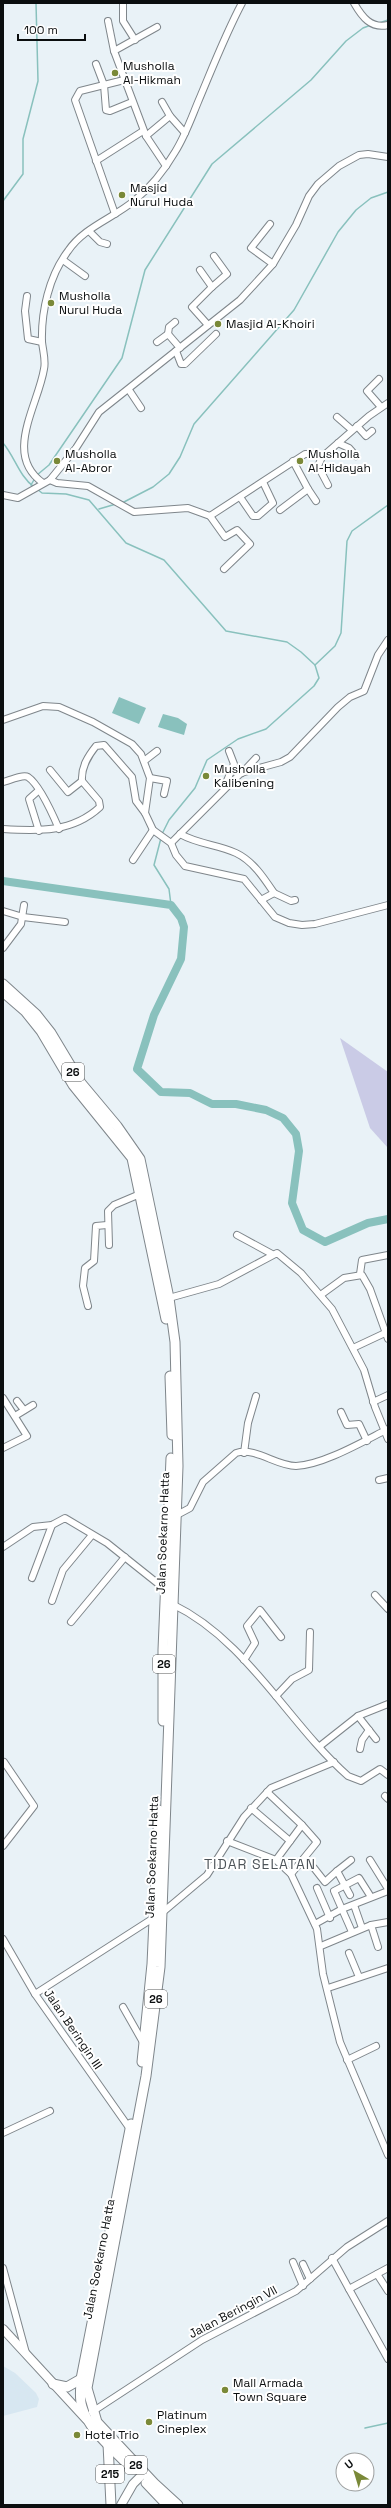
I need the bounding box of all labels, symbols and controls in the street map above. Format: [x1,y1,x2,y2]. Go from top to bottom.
scale bar [18,16,85,42]
text: 100 m [24,22,58,38]
place label: Musholla Al-Hikmah [123,58,181,88]
marker: Musholla Al-Hikmah [110,68,120,78]
place label: Masjid Nurul Huda [130,180,193,210]
marker: Masjid Nurul Huda [117,190,127,200]
place label: Musholla Nurul Huda [59,288,122,318]
marker: Musholla Nurul Huda [46,298,56,308]
place label: Masjid Al-Khoiri [226,316,315,332]
marker: Masjid Al-Khoiri [213,319,223,329]
place label: Musholla Al-Abror [65,446,117,476]
place label: Musholla Al-Hidayah [308,446,371,476]
marker: Musholla Al-Abror [52,456,62,466]
marker: Musholla Al-Hidayah [295,456,305,466]
place label: Musholla Kalibening [214,761,274,791]
marker: Musholla Kalibening [201,771,211,781]
road number: 26 [62,1063,84,1081]
street label: Jalan Soekarno Hatta [153,1471,173,1595]
road number: 26 [153,1655,175,1673]
street label: Jalan Soekarno Hatta [142,1795,162,1919]
district label: TIDAR SELATAN [204,1855,316,1873]
street label: Jalan Beringin III [40,1986,106,2072]
road number: 26 [145,1990,167,2008]
street label: Jalan Soekarno Hatta [79,2197,119,2321]
street label: Jalan Beringin VII [186,2282,280,2342]
place label: Mall Armada Town Square [233,2375,307,2405]
marker: Mall Armada Town Square [220,2385,230,2395]
place label: Platinum Cineplex [157,2407,207,2437]
marker: Platinum Cineplex [144,2417,154,2427]
place label: Hotel Trio [85,2427,139,2443]
marker: Hotel Trio [72,2430,82,2440]
north arrow [335,2452,375,2492]
road number: 26 [125,2456,147,2474]
text: U [342,2456,356,2472]
road number: 215 [96,2465,124,2483]

